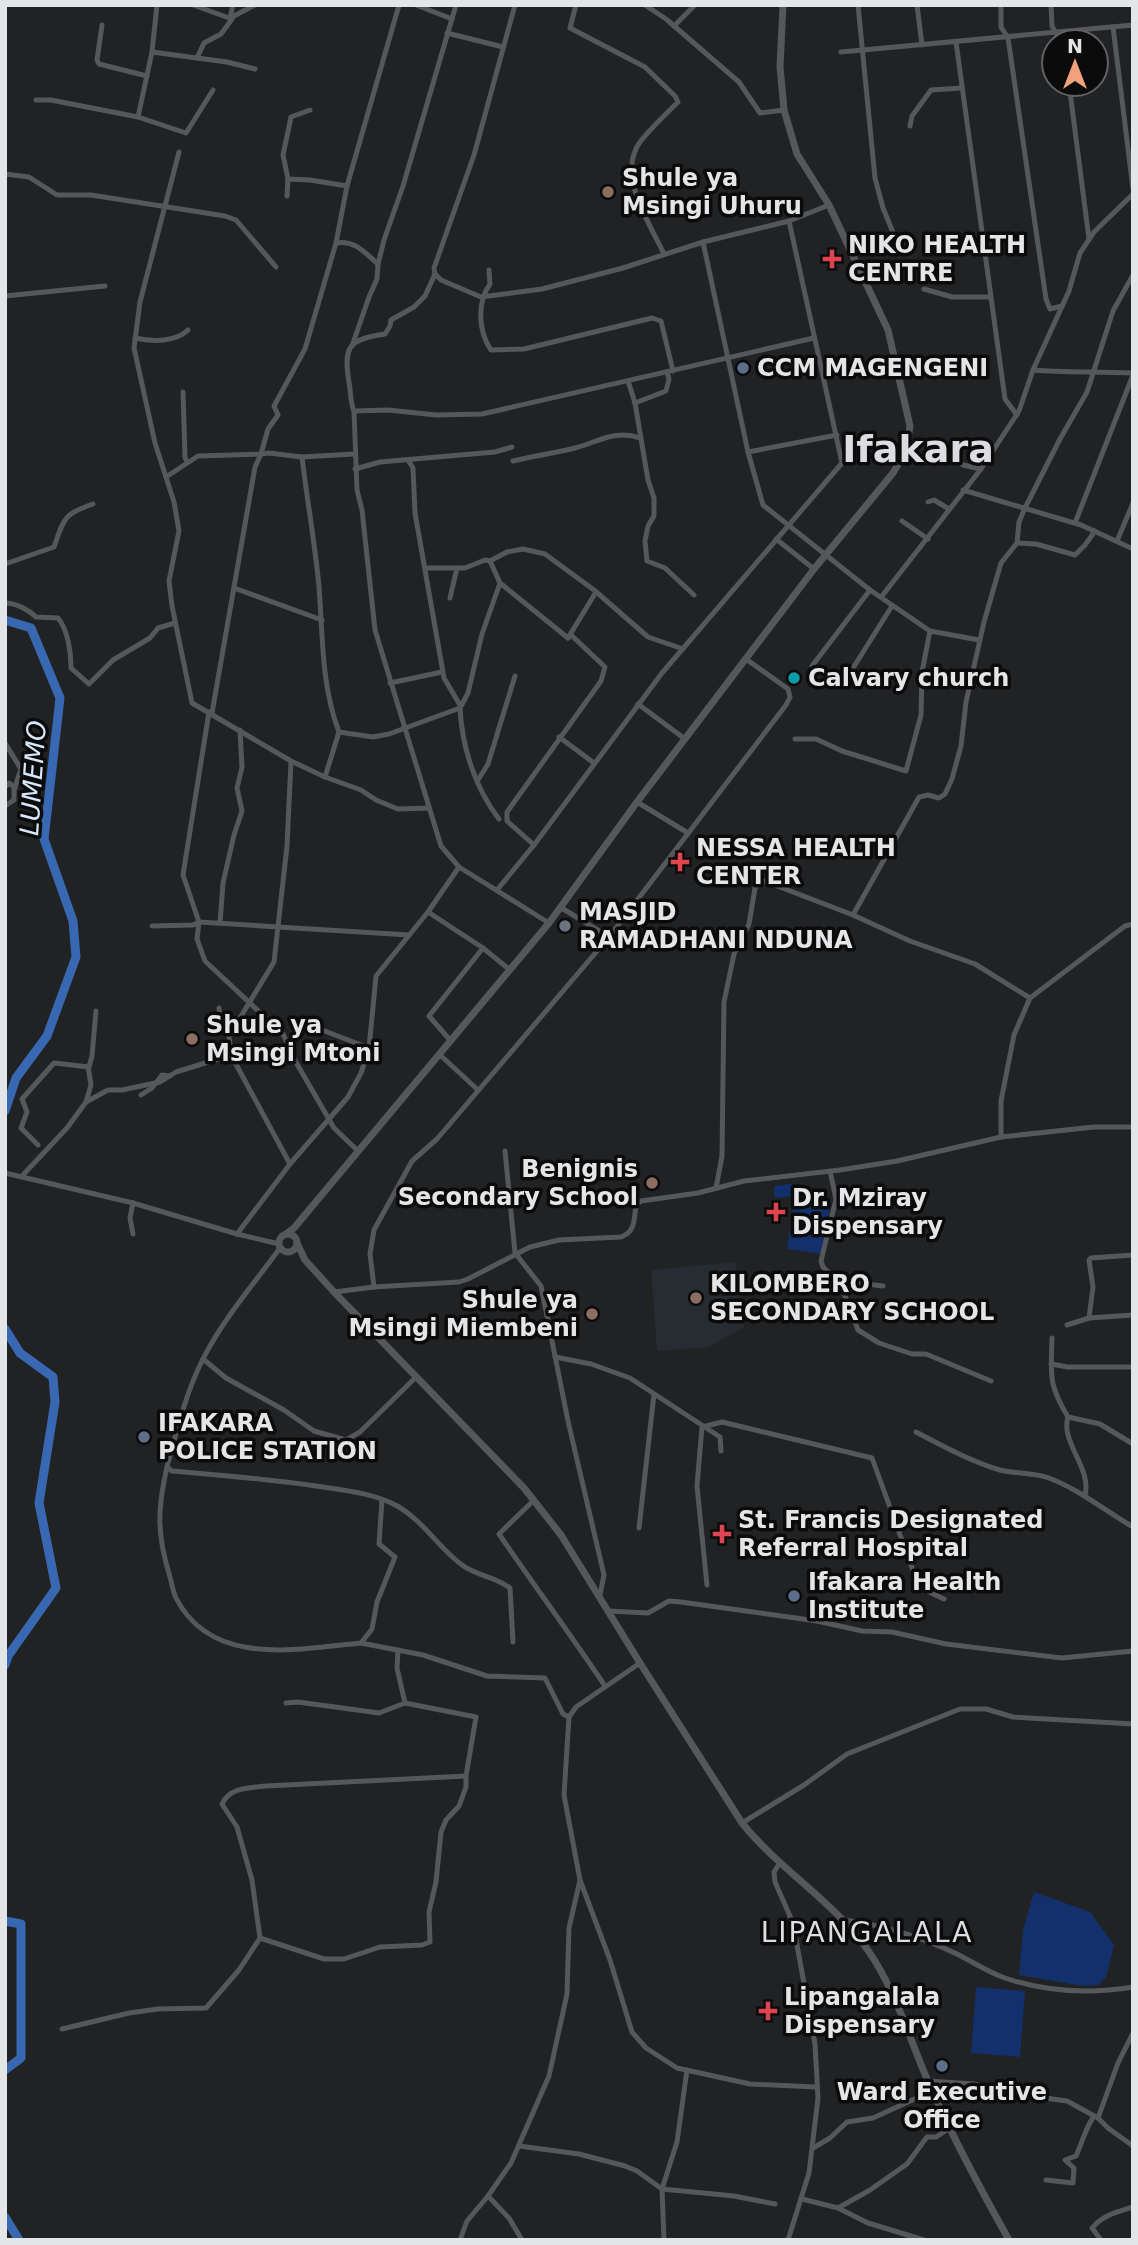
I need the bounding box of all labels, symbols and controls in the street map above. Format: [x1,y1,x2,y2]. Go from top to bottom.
north arrow [1040,28,1110,98]
text: N [1067,35,1083,57]
place label: Shule ya Msingi Uhuru [622,164,802,220]
marker: Shule ya Msingi Uhuru [600,184,616,200]
place label: NIKO HEALTH CENTRE [848,231,1026,287]
marker: NIKO HEALTH CENTRE [822,249,842,269]
place label: CCM MAGENGENI [757,354,988,382]
marker: CCM MAGENGENI [735,360,751,376]
district label: Ifakara [842,427,994,471]
place label: Calvary church [808,664,1009,692]
marker: Calvary church [786,670,802,686]
water label: LUMEMO [14,719,52,837]
place label: NESSA HEALTH CENTER [696,834,896,890]
marker: NESSA HEALTH CENTER [670,852,690,872]
place label: MASJID RAMADHANI NDUNA [579,898,853,954]
marker: MASJID RAMADHANI NDUNA [557,918,573,934]
place label: Shule ya Msingi Mtoni [206,1011,380,1067]
marker: Shule ya Msingi Mtoni [184,1031,200,1047]
place label: Benignis Secondary School [398,1155,638,1211]
marker: Benignis Secondary School [644,1175,660,1191]
place label: Dr. Mziray Dispensary [792,1184,943,1240]
marker: Dr. Mziray Dispensary [766,1202,786,1222]
place label: KILOMBERO SECONDARY SCHOOL [710,1270,994,1326]
place label: Shule ya Msingi Miembeni [349,1286,578,1342]
marker: KILOMBERO SECONDARY SCHOOL [688,1290,704,1306]
marker: Shule ya Msingi Miembeni [584,1306,600,1322]
place label: IFAKARA POLICE STATION [158,1409,377,1465]
marker: IFAKARA POLICE STATION [136,1429,152,1445]
place label: St. Francis Designated Referral Hospital [738,1506,1043,1562]
marker: St. Francis Designated Referral Hospital [712,1524,732,1544]
place label: Ifakara Health Institute [808,1568,1001,1624]
marker: Ifakara Health Institute [786,1588,802,1604]
district label: LIPANGALALA [761,1916,973,1949]
place label: Lipangalala Dispensary [784,1983,940,2039]
marker: Lipangalala Dispensary [758,2001,778,2021]
marker: Ward Executive Office [934,2058,950,2074]
place label: Ward Executive Office [837,2078,1047,2134]

